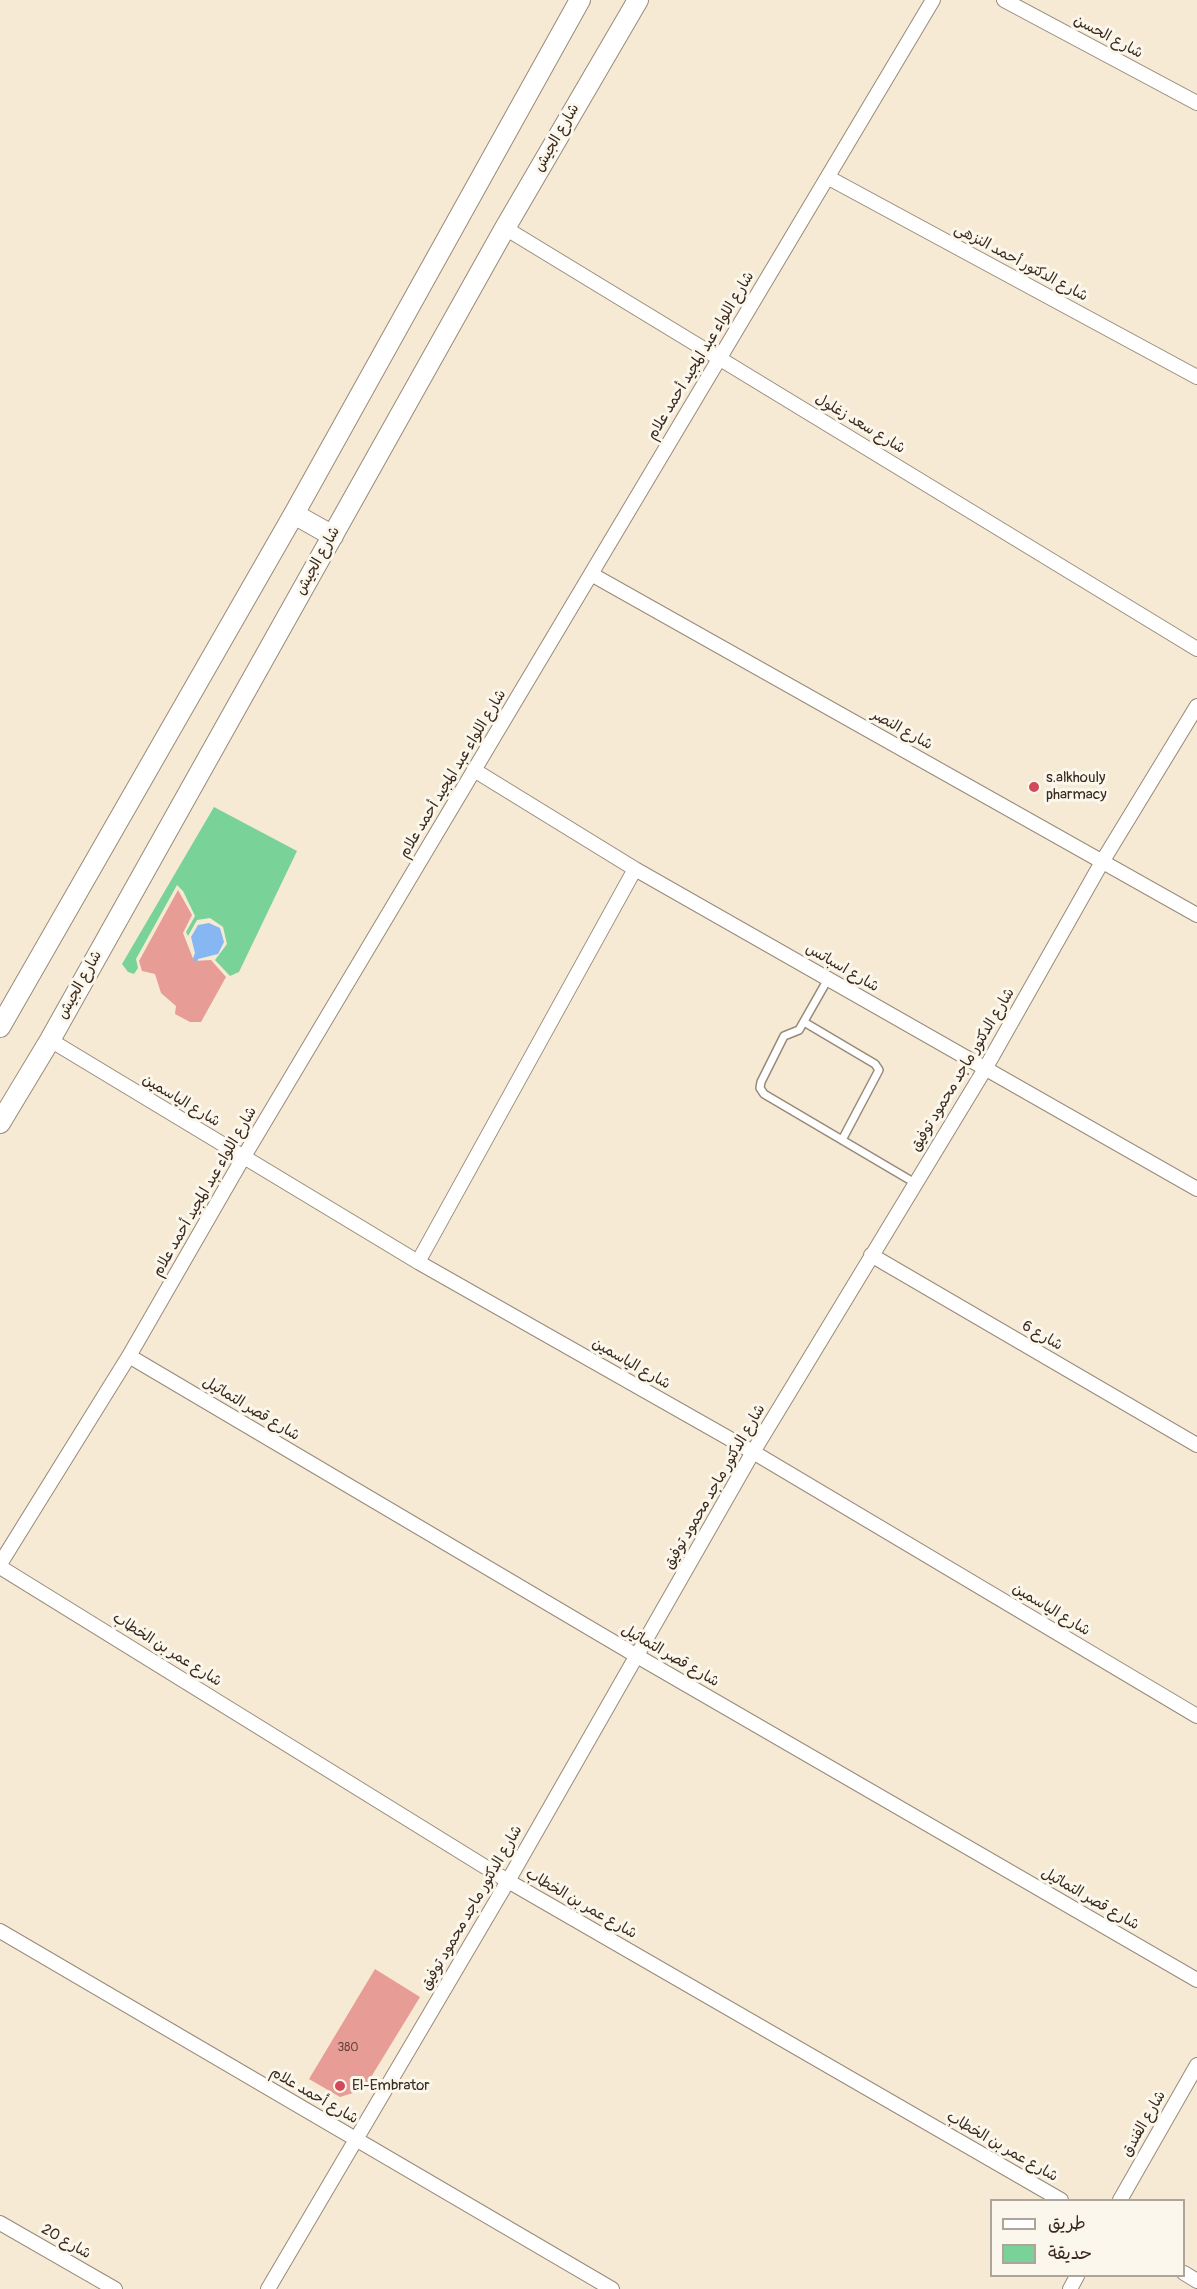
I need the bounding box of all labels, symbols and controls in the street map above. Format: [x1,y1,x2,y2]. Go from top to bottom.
street label: شارع الحسن [1070,11,1146,63]
street label: شارع الجيش [530,101,584,175]
street label: شارع الدكتور أحمد النزهى [951,220,1091,306]
street label: شارع اللواء عبد المجيد أحمد علام [643,268,759,444]
street label: شارع سعد زغلول [812,390,908,458]
street label: شارع الجيش [292,524,344,598]
street label: شارع اللواء عبد المجيد أحمد علام [395,686,511,862]
street label: شارع النصر [868,706,936,754]
place label: s.alkhouly pharmacy [1046,769,1107,804]
marker: s.alkhouly pharmacy [1027,780,1041,794]
street label: شارع اسباتس [802,940,882,996]
street label: شارع الجيش [54,948,106,1022]
street label: شارع الدكتور ماجد محمود توفيق [907,985,1019,1155]
street label: شارع الياسمين [139,1071,223,1131]
street label: شارع اللواء عبد المجيد أحمد علام [149,1104,261,1280]
street label: شارع 6 [1018,1317,1066,1355]
street label: شارع الياسمين [589,1334,673,1394]
street label: شارع قصر التماثيل [199,1373,303,1445]
street label: شارع الدكتور ماجد محمود توفيق [660,1401,770,1573]
street label: شارع الياسمين [1009,1580,1093,1640]
street label: شارع عمر بن الخطاب [109,1609,225,1691]
street label: شارع قصر التماثيل [618,1621,722,1691]
street label: شارع الدكتور ماجد محمود توفيق [417,1822,527,1994]
street label: شارع قصر التماثيل [1038,1864,1142,1934]
street label: شارع عمر بن الخطاب [522,1865,640,1943]
house number: 380 [338,2041,358,2055]
street label: شارع أحمد علام [267,2064,361,2128]
place label: El-Embrator [352,2077,430,2095]
marker: El-Embrator [333,2079,347,2093]
street label: شارع الفندق [1118,2088,1170,2160]
street label: شارع عمر بن الخطاب [943,2108,1061,2186]
legend [990,2199,1185,2277]
text: طريق [1048,2212,1086,2235]
street label: شارع 20 [38,2221,94,2263]
text: حديقة [1048,2242,1092,2265]

